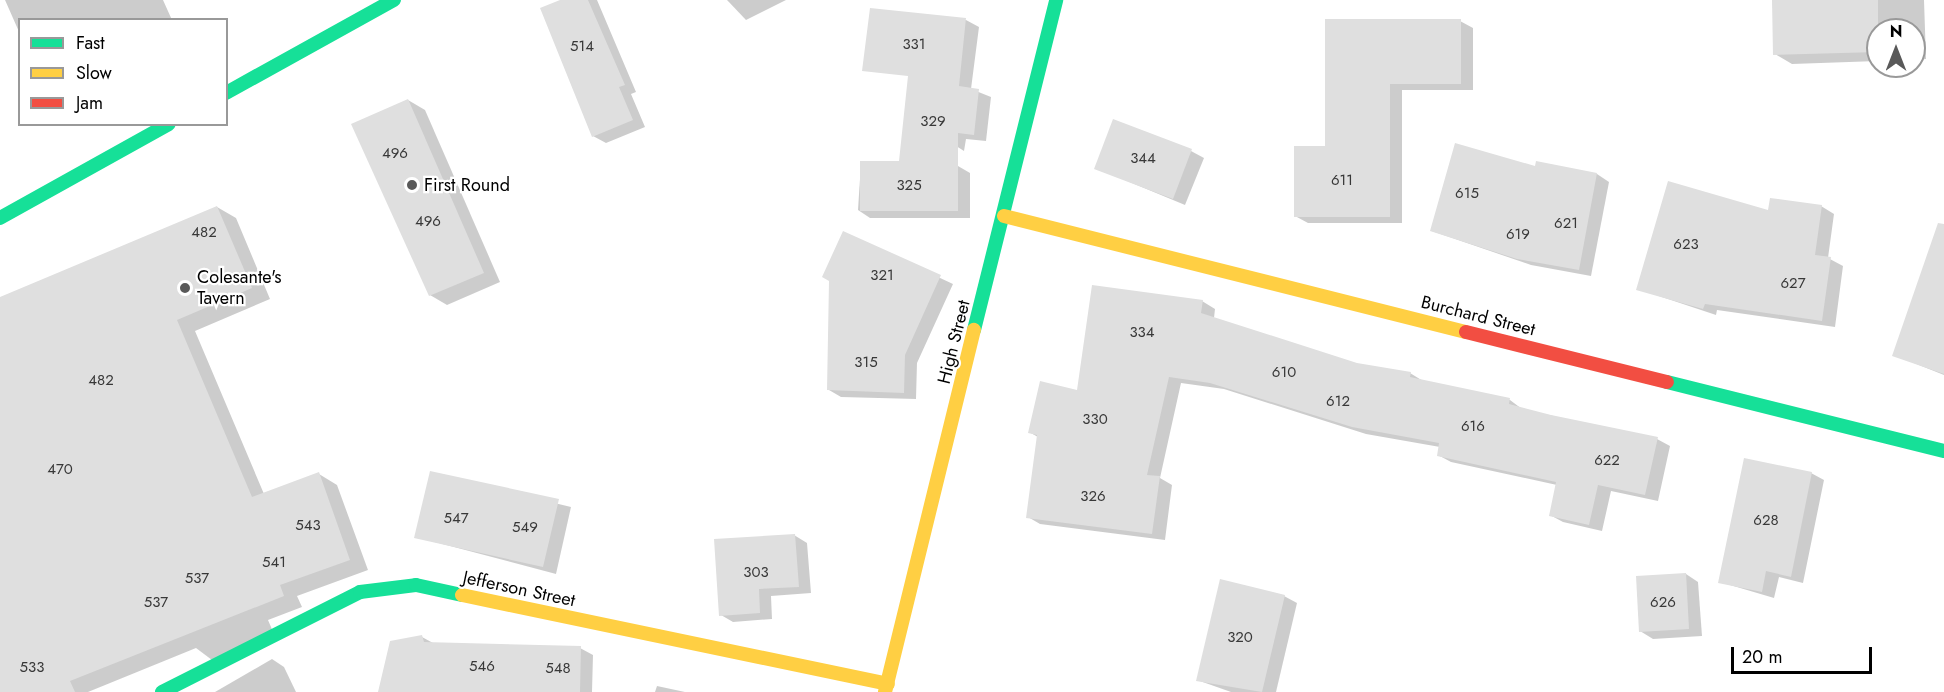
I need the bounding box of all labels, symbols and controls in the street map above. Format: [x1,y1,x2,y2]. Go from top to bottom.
legend [18,18,228,126]
north arrow [1866,18,1926,78]
text: N [1890,20,1902,43]
text: Fast [76,30,105,56]
house number: 331 [902,36,926,54]
house number: 514 [570,38,594,56]
text: Slow [76,60,112,86]
text: Jam [76,90,103,116]
house number: 329 [920,113,946,131]
house number: 496 [382,145,408,163]
house number: 344 [1130,150,1156,168]
house number: 611 [1331,172,1353,190]
place label: First Round [424,174,510,196]
house number: 325 [896,177,922,195]
marker: First Round [405,178,419,192]
house number: 615 [1455,185,1479,203]
house number: 496 [415,213,441,231]
house number: 621 [1554,215,1578,233]
house number: 482 [191,224,217,242]
house number: 619 [1506,226,1530,244]
house number: 623 [1673,236,1699,254]
place label: Colesante's Tavern [197,267,282,310]
house number: 321 [870,267,894,285]
house number: 627 [1780,275,1806,293]
marker: Colesante's Tavern [178,281,192,295]
street label: Burchard Street [1419,291,1537,341]
street label: High Street [933,298,975,386]
house number: 334 [1129,324,1155,342]
house number: 315 [854,354,878,372]
house number: 610 [1272,364,1296,382]
house number: 482 [88,372,114,390]
house number: 612 [1326,393,1350,411]
house number: 330 [1082,411,1108,429]
house number: 616 [1461,418,1485,436]
house number: 622 [1594,452,1620,470]
house number: 470 [47,461,73,479]
house number: 326 [1080,488,1106,506]
house number: 547 [443,510,469,528]
house number: 628 [1753,512,1779,530]
house number: 543 [295,517,321,535]
house number: 549 [512,519,538,537]
house number: 541 [262,554,286,572]
house number: 303 [743,564,769,582]
street label: Jefferson Street [461,567,577,611]
house number: 537 [185,570,209,588]
house number: 537 [144,594,168,612]
house number: 626 [1650,594,1676,612]
house number: 320 [1227,629,1253,647]
scale bar [1734,635,1875,673]
text: 20 m [1742,644,1782,670]
house number: 546 [469,658,495,676]
house number: 533 [20,659,44,677]
house number: 548 [545,660,571,678]

